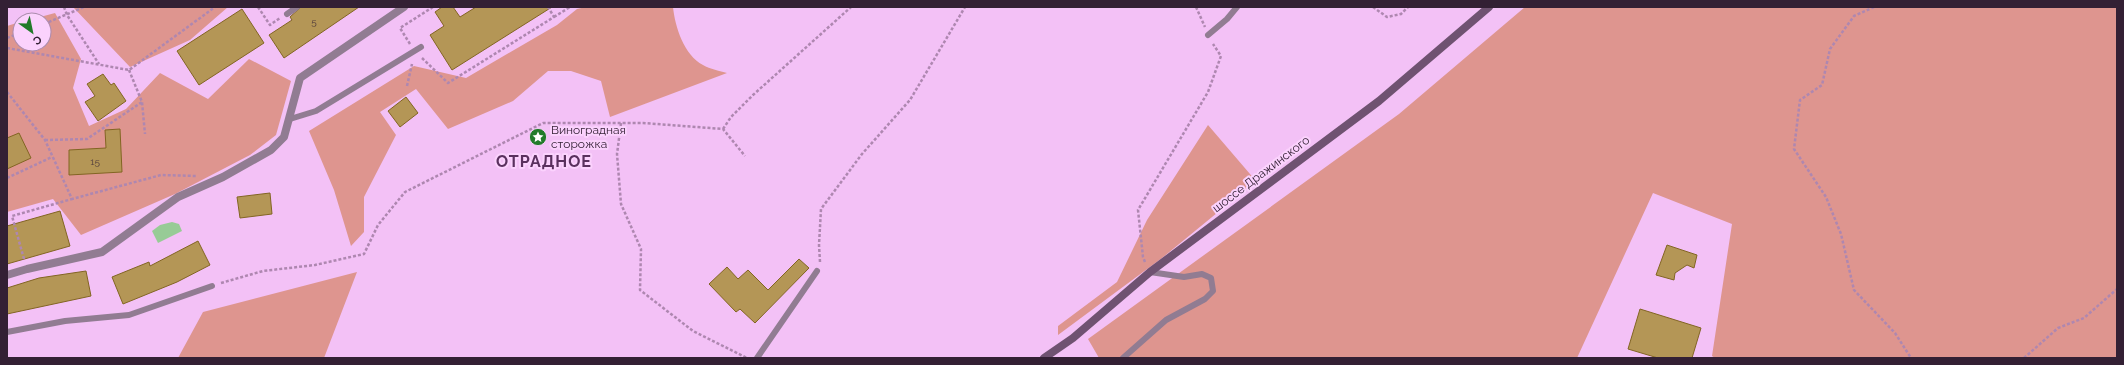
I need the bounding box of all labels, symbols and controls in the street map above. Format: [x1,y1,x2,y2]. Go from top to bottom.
north arrow [12,12,52,52]
house number: 5 [311,16,317,27]
text: С [30,32,44,48]
place label: Виноградная сторожка [551,123,626,151]
place icon: Виноградная сторожка [528,127,548,147]
street label: шоссе Дражинского [1210,133,1312,215]
district label: ОТРАДНОЕ [496,152,592,171]
house number: 15 [90,156,100,167]

